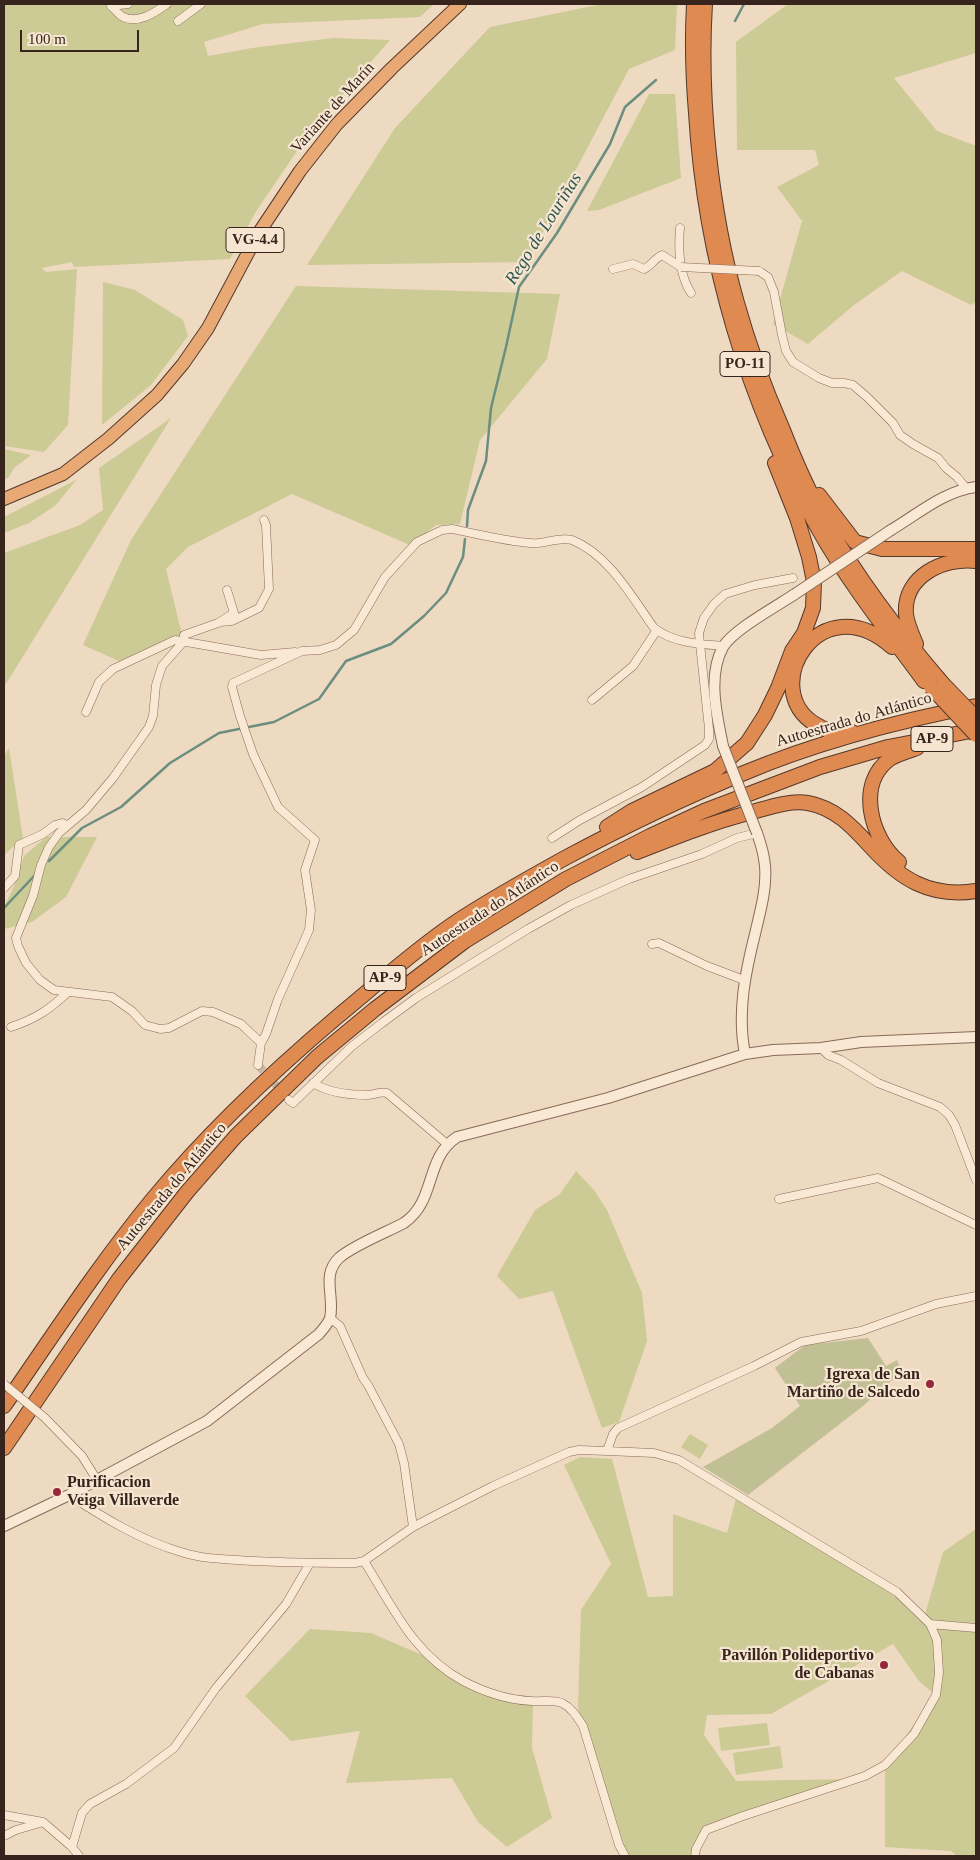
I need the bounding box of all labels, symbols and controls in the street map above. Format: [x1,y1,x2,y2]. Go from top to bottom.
scale bar [22,20,141,52]
text: 100 m [28,31,66,47]
street label: Variante de Marín [287,59,379,157]
water label: Rego de Louriñas [501,169,587,289]
road number: VG-4.4 [226,228,284,252]
road number: PO-11 [720,352,770,376]
street label: Autoestrada do Atlántico [774,689,934,751]
road number: AP-9 [911,726,953,752]
street label: Autoestrada do Atlántico [417,857,563,961]
road number: AP-9 [364,966,406,990]
street label: Autoestrada do Atlántico [113,1119,231,1255]
place label: Igrexa de San Martiño de Salcedo [787,1365,920,1403]
marker: Igrexa de San Martiño de Salcedo [924,1378,936,1390]
place label: Purificacion Veiga Villaverde [67,1473,179,1511]
marker: Purificacion Veiga Villaverde [51,1486,63,1498]
place label: Pavillón Polideportivo de Cabanas [722,1646,874,1684]
marker: Pavillón Polideportivo de Cabanas [878,1659,890,1671]

